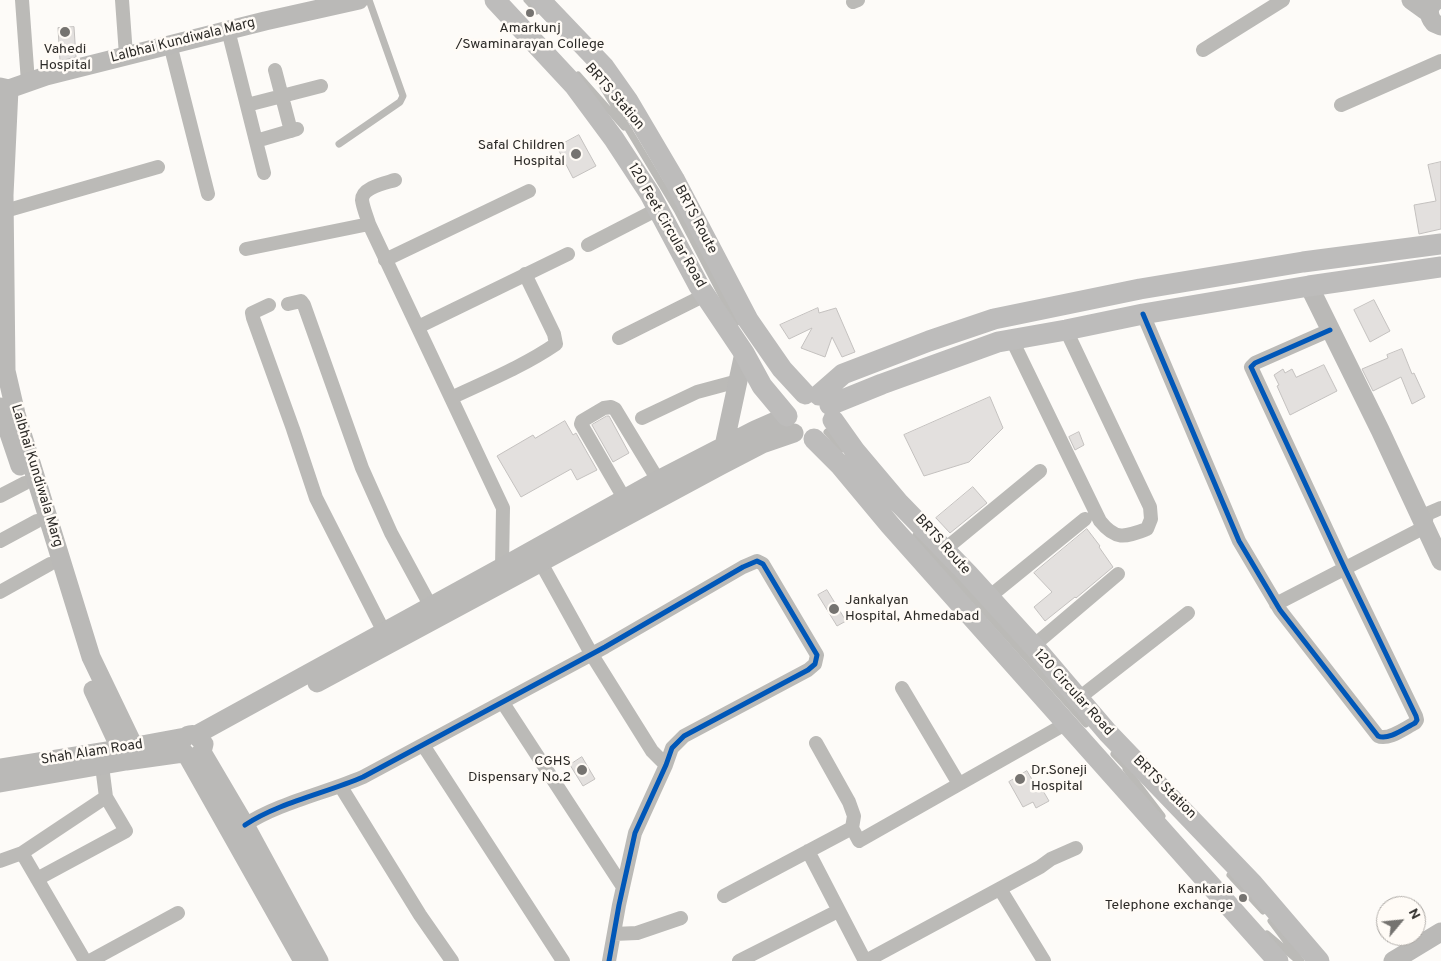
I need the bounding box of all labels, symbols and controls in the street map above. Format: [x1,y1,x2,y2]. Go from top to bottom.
marker: Amarkunj /Swaminarayan College [524,7,536,19]
street label: Lalbhai Kundiwala Marg [109,15,257,67]
place label: Amarkunj /Swaminarayan College [456,21,604,54]
marker: Vahedi Hospital [58,25,72,39]
place label: Vahedi Hospital [39,42,91,74]
street label: BRTS Station [581,60,647,134]
place label: Safal Children Hospital [478,138,565,170]
marker: Safal Children Hospital [569,147,583,161]
street label: 120 Feet Circular Road [623,161,709,291]
street label: BRTS Route [670,183,720,257]
street label: Lalbhai Kundiwala Marg [6,403,66,549]
street label: BRTS Route [911,511,973,579]
place label: Jankalyan Hospital, Ahmedabad [845,593,979,626]
marker: Jankalyan Hospital, Ahmedabad [827,602,841,616]
street label: 120 Circular Road [1030,646,1116,740]
street label: Shah Alam Road [40,737,144,769]
street label: BRTS Station [1129,753,1199,823]
place label: CGHS Dispensary No.2 [468,754,571,786]
marker: CGHS Dispensary No.2 [575,763,589,777]
place label: Dr.Soneji Hospital [1031,763,1087,796]
marker: Dr.Soneji Hospital [1013,772,1027,786]
place label: Kankaria Telephone exchange [1105,882,1233,914]
marker: Kankaria Telephone exchange [1237,892,1249,904]
north arrow [1376,896,1426,946]
text: N [1404,906,1424,923]

